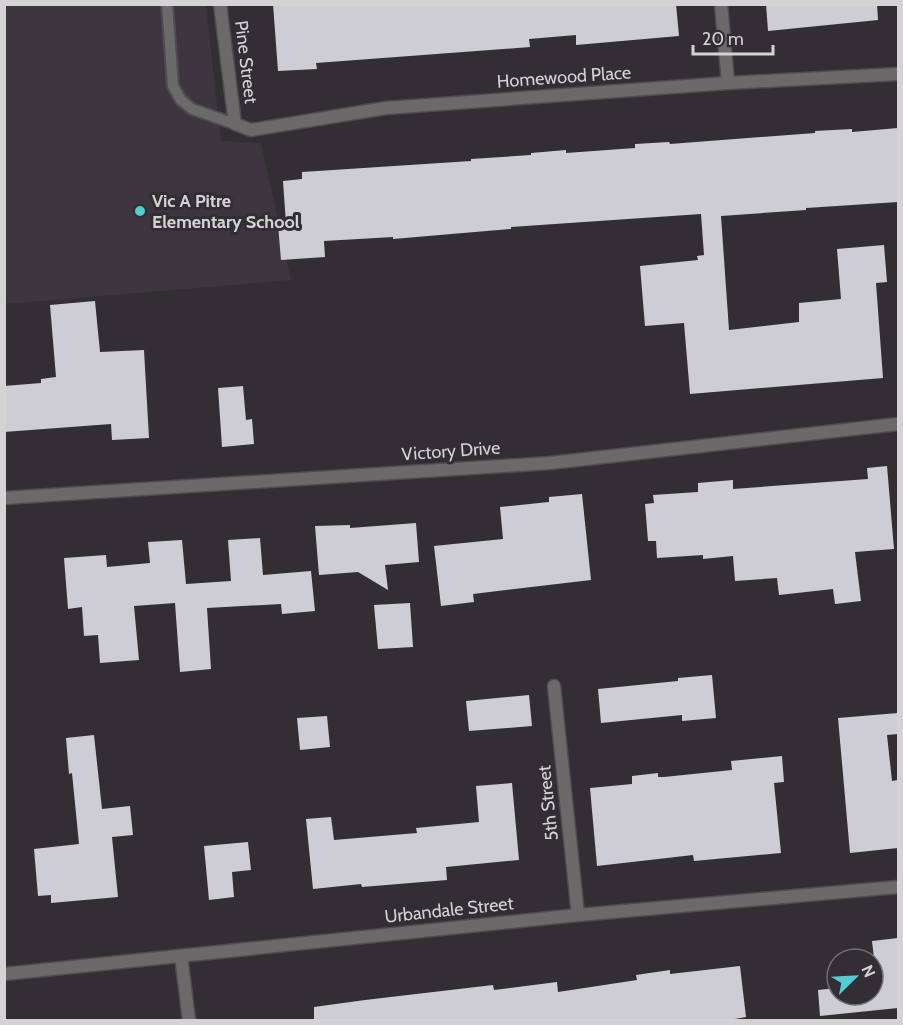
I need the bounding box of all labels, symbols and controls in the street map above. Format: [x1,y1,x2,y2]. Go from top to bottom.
scale bar [693,18,772,56]
street label: Pine Street [230,19,262,105]
text: 20 m [702,28,744,50]
street label: Homewood Place [496,61,632,93]
place label: Vic A Pitre Elementary School [152,190,300,233]
marker: Vic A Pitre Elementary School [133,204,147,218]
street label: Victory Drive [401,437,501,465]
street label: 5th Street [533,764,563,842]
street label: Urbandale Street [383,892,515,928]
north arrow [825,947,885,1007]
text: N [857,962,879,980]

